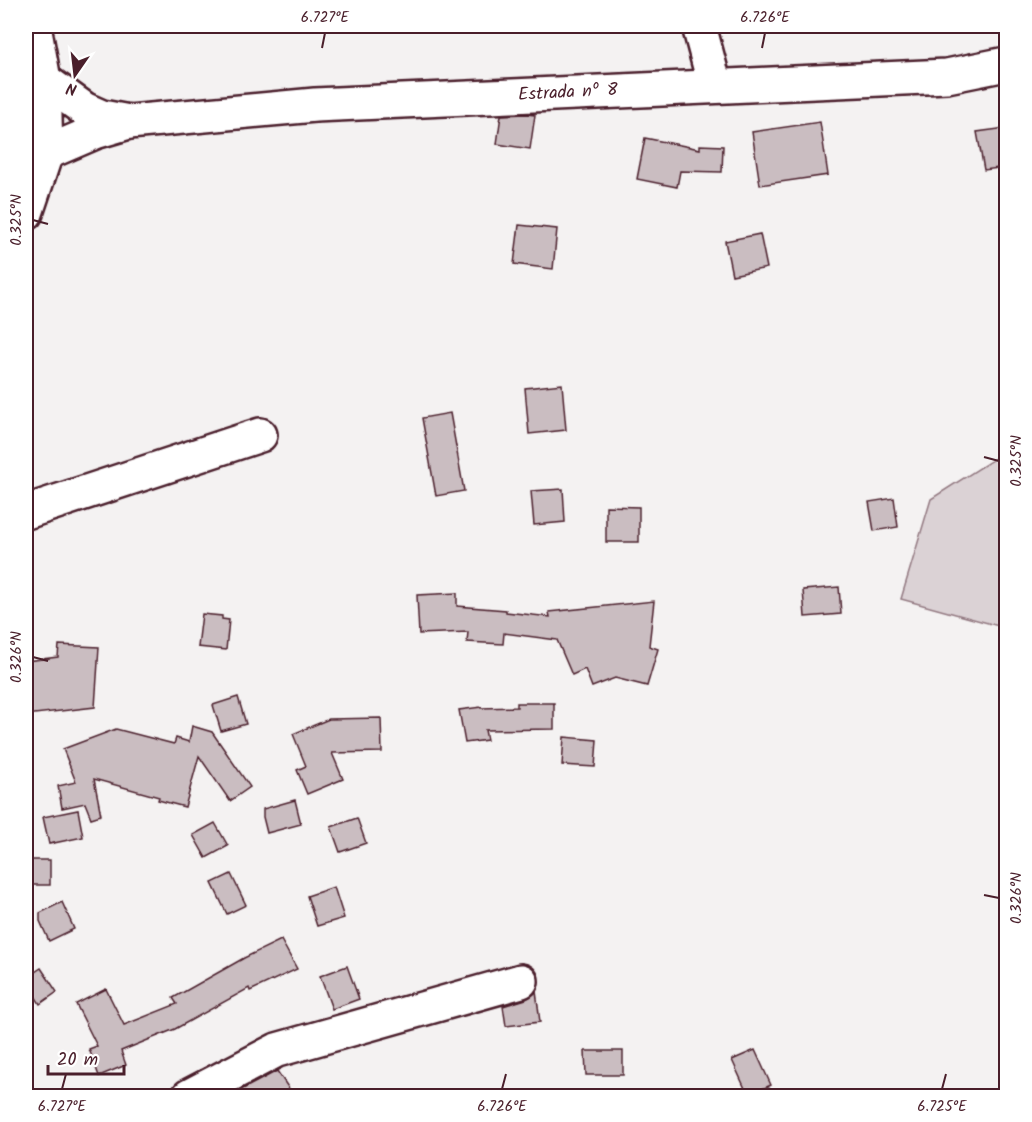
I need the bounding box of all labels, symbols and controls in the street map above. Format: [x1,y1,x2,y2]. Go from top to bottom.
text: 6.727°E [301,6,350,30]
text: 6.726°E [740,6,791,30]
north arrow [45,45,105,105]
text: N [64,75,80,101]
street label: Estrada nº 8 [517,76,619,110]
text: 0.325°N [5,194,29,246]
text: 0.325°N [1005,435,1029,487]
text: 0.326°N [5,631,29,683]
text: 0.326°N [1005,872,1029,924]
scale bar [48,1038,124,1076]
text: 20 m [57,1046,98,1075]
text: 6.727°E [38,1095,87,1119]
text: 6.726°E [477,1095,528,1119]
text: 6.725°E [917,1095,968,1119]

